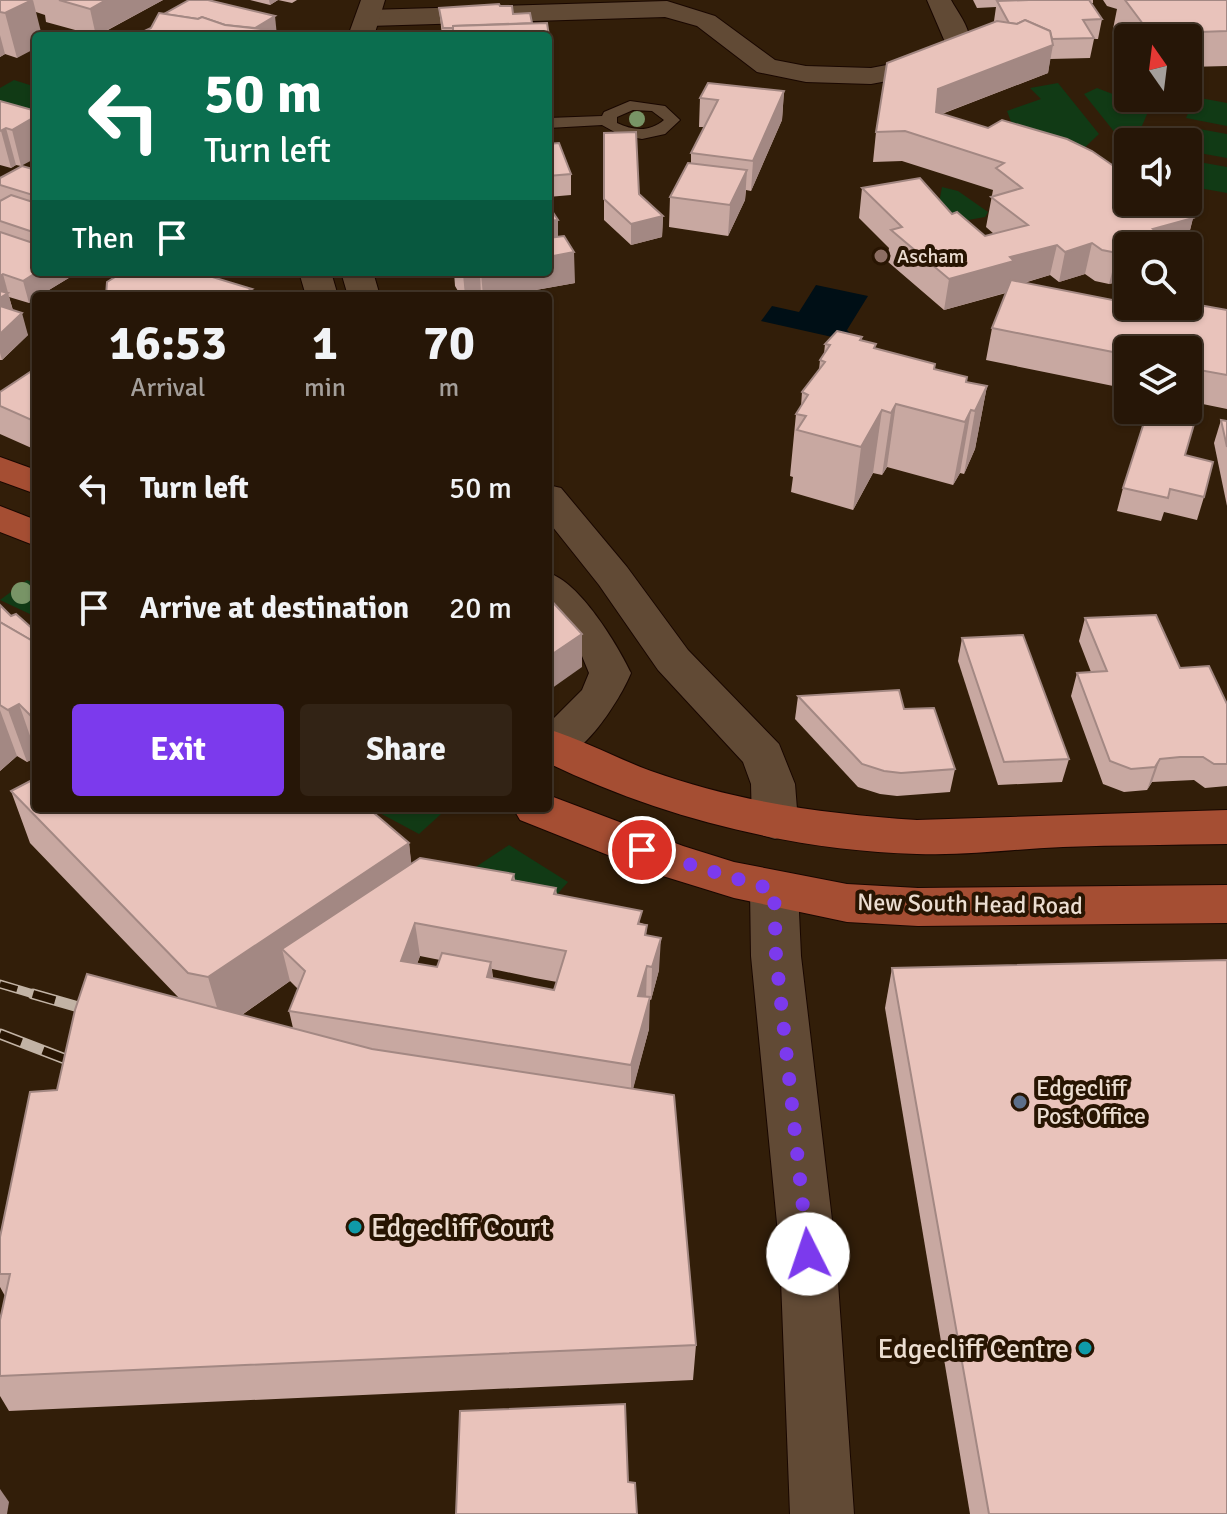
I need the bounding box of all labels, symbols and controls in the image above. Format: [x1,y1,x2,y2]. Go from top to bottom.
north arrow [1114,24,1202,112]
map controls [1114,24,1202,424]
text: 50 m [204,59,322,128]
icon: left [72,64,176,168]
text: Turn left [204,128,331,173]
button: sound [1114,128,1202,216]
icon: arrive [150,216,194,260]
text: Then [72,220,134,257]
button: search [1114,232,1202,320]
place label: Ascham [897,244,964,269]
marker: Ascham [872,247,890,265]
text: 16:53 [109,314,227,373]
text: 1 [312,314,338,373]
text: 70 [423,314,475,373]
button: layers [1114,336,1202,424]
text: Arrival [131,372,205,404]
text: min [304,372,346,404]
text: m [439,372,459,404]
icon: left [72,466,116,510]
text: Turn left [140,470,249,507]
text: 50 m [449,470,512,507]
icon: arrive [72,586,116,630]
text: Arrive at destination [140,590,409,627]
text: 20 m [449,590,512,627]
button: Exit [72,704,284,796]
button: Share [300,704,512,796]
pin [608,816,676,884]
icon: arrive [620,828,664,872]
street label: New South Head Road [857,887,1083,921]
place label: Edgecliff Post Office [1036,1073,1146,1131]
marker: Edgecliff Post Office [1011,1093,1029,1111]
place label: Edgecliff Court [371,1211,550,1245]
position arrow [766,1212,850,1296]
marker: Edgecliff Court [346,1218,364,1236]
place label: Edgecliff Centre [877,1332,1069,1366]
marker: Edgecliff Centre [1076,1339,1094,1357]

